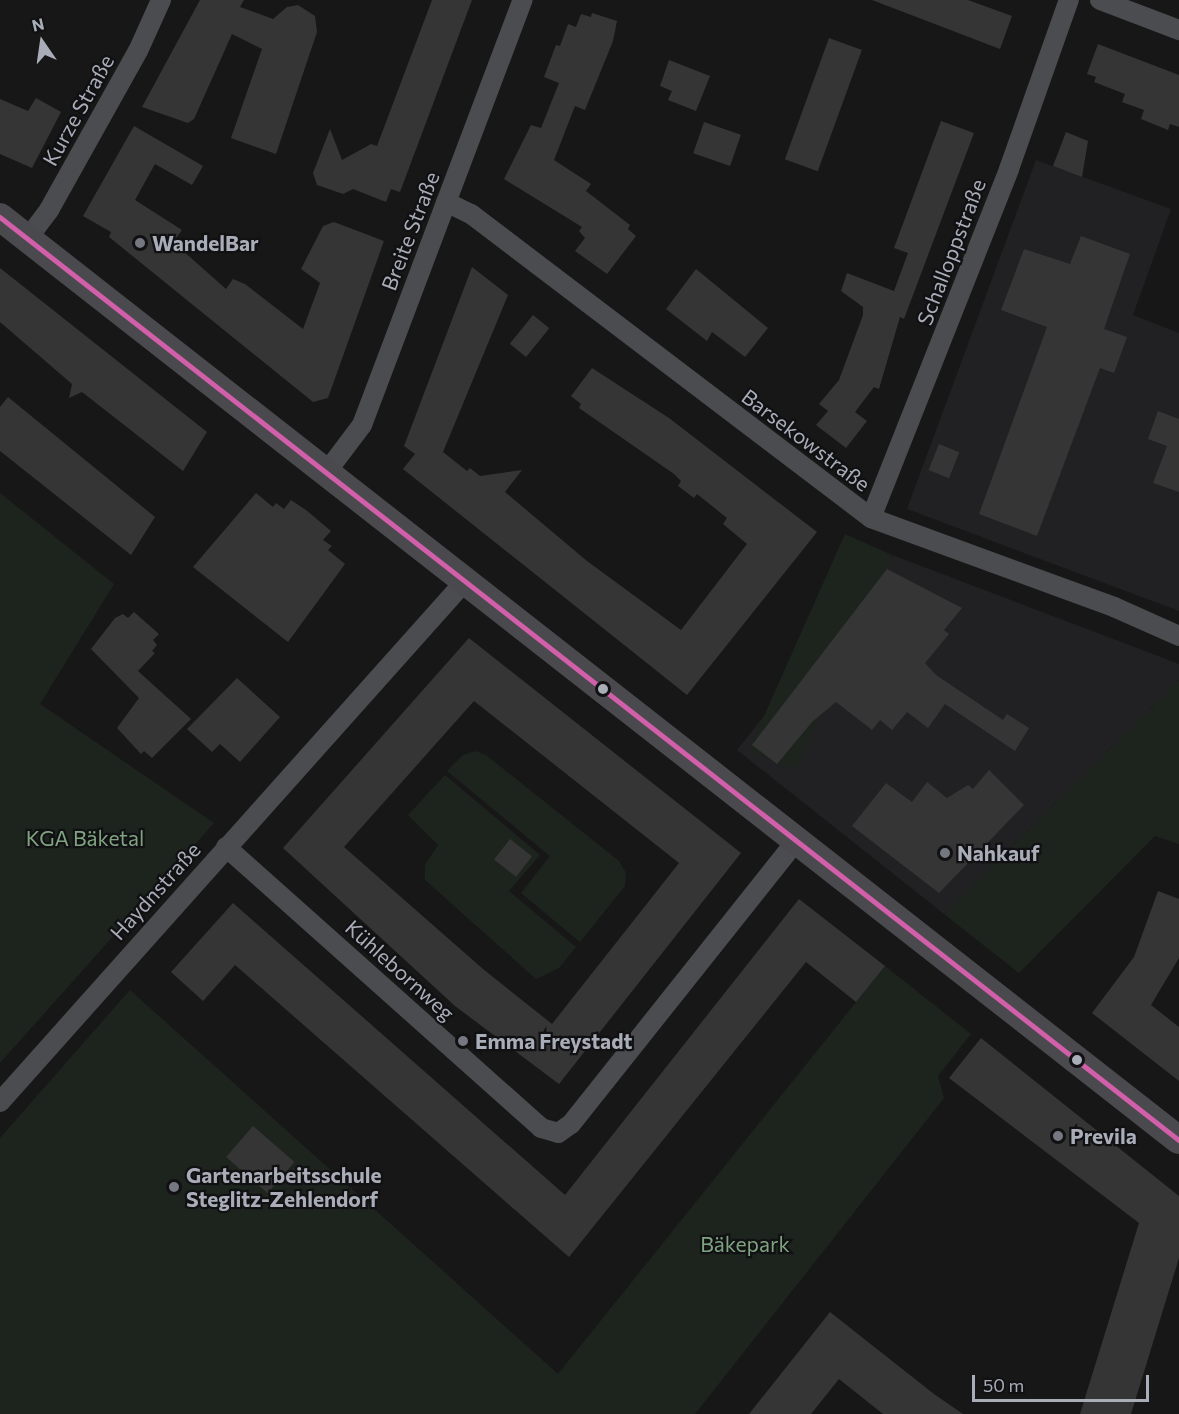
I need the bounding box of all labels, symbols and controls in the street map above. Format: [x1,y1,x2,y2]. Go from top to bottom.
north arrow [12,12,72,72]
text: N [30,13,46,35]
street label: Kurze Straße [37,50,119,170]
street label: Breite Straße [376,168,444,294]
street label: Schalloppstraße [912,175,990,329]
place label: WandelBar [152,230,259,256]
marker: WandelBar [133,236,147,250]
street label: Barsekowstraße [737,384,875,496]
unlabelled marker [597,683,609,695]
park label: KGA Bäketal [26,825,144,851]
street label: Haydnstraße [105,837,205,945]
place label: Nahkauf [957,840,1040,866]
marker: Nahkauf [938,846,952,860]
street label: Kühlebornweg [340,914,460,1026]
place label: Emma Freystadt [475,1028,632,1054]
marker: Emma Freystadt [456,1034,470,1048]
unlabelled marker [1071,1054,1083,1066]
place label: Previla [1070,1123,1137,1149]
marker: Previla [1051,1129,1065,1143]
place label: Gartenarbeitsschule Steglitz-Zehlendorf [186,1162,382,1212]
marker: Gartenarbeitsschule Steglitz-Zehlendorf [167,1180,181,1194]
park label: Bäkepark [700,1231,790,1257]
scale bar [975,1363,1152,1401]
text: 50 m [983,1374,1024,1396]

